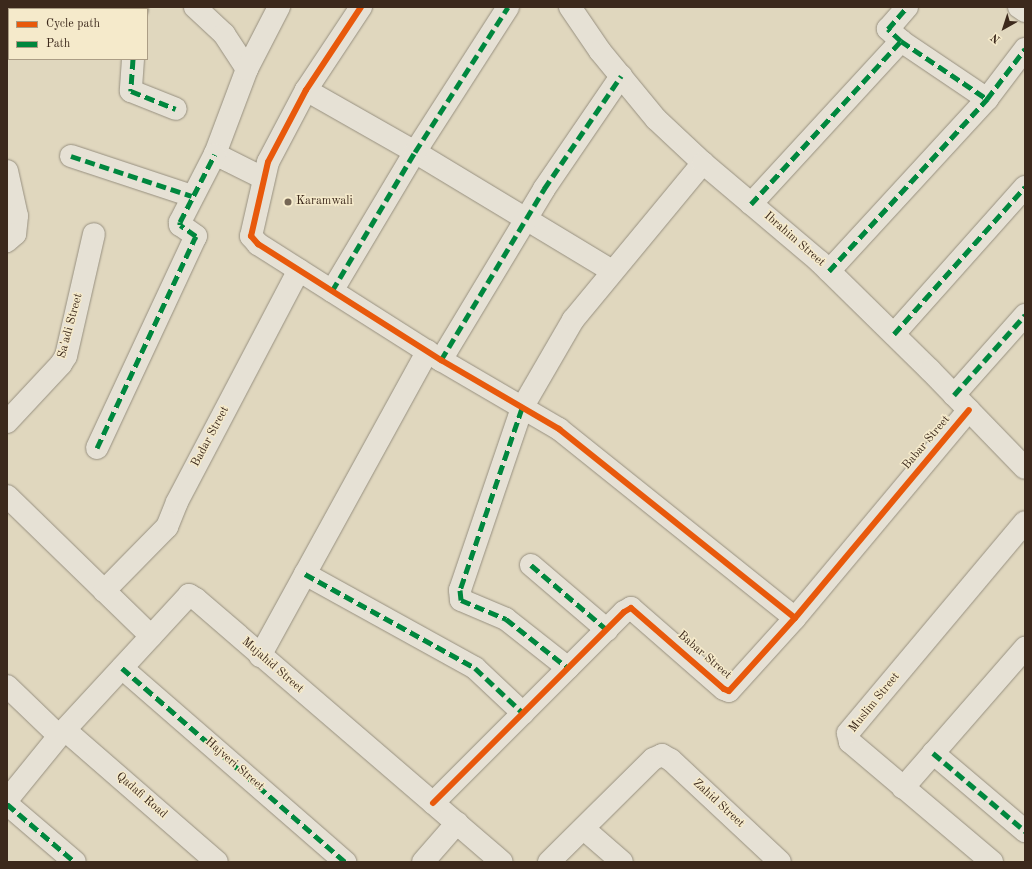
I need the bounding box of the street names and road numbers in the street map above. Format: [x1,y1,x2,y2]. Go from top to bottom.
street label: Ibrahim Street [761,210,827,270]
street label: Sa'adi Street [55,292,87,360]
street label: Badar Street [189,404,233,470]
street label: Babar Street [900,413,954,473]
street label: Babar Street [674,629,734,683]
street label: Mujahid Street [238,635,306,697]
street label: Muslim Street [846,670,904,736]
street label: Hajveri Street [201,735,267,795]
street label: Qadafi Road [113,770,169,822]
street label: Zahid Street [689,777,747,831]

